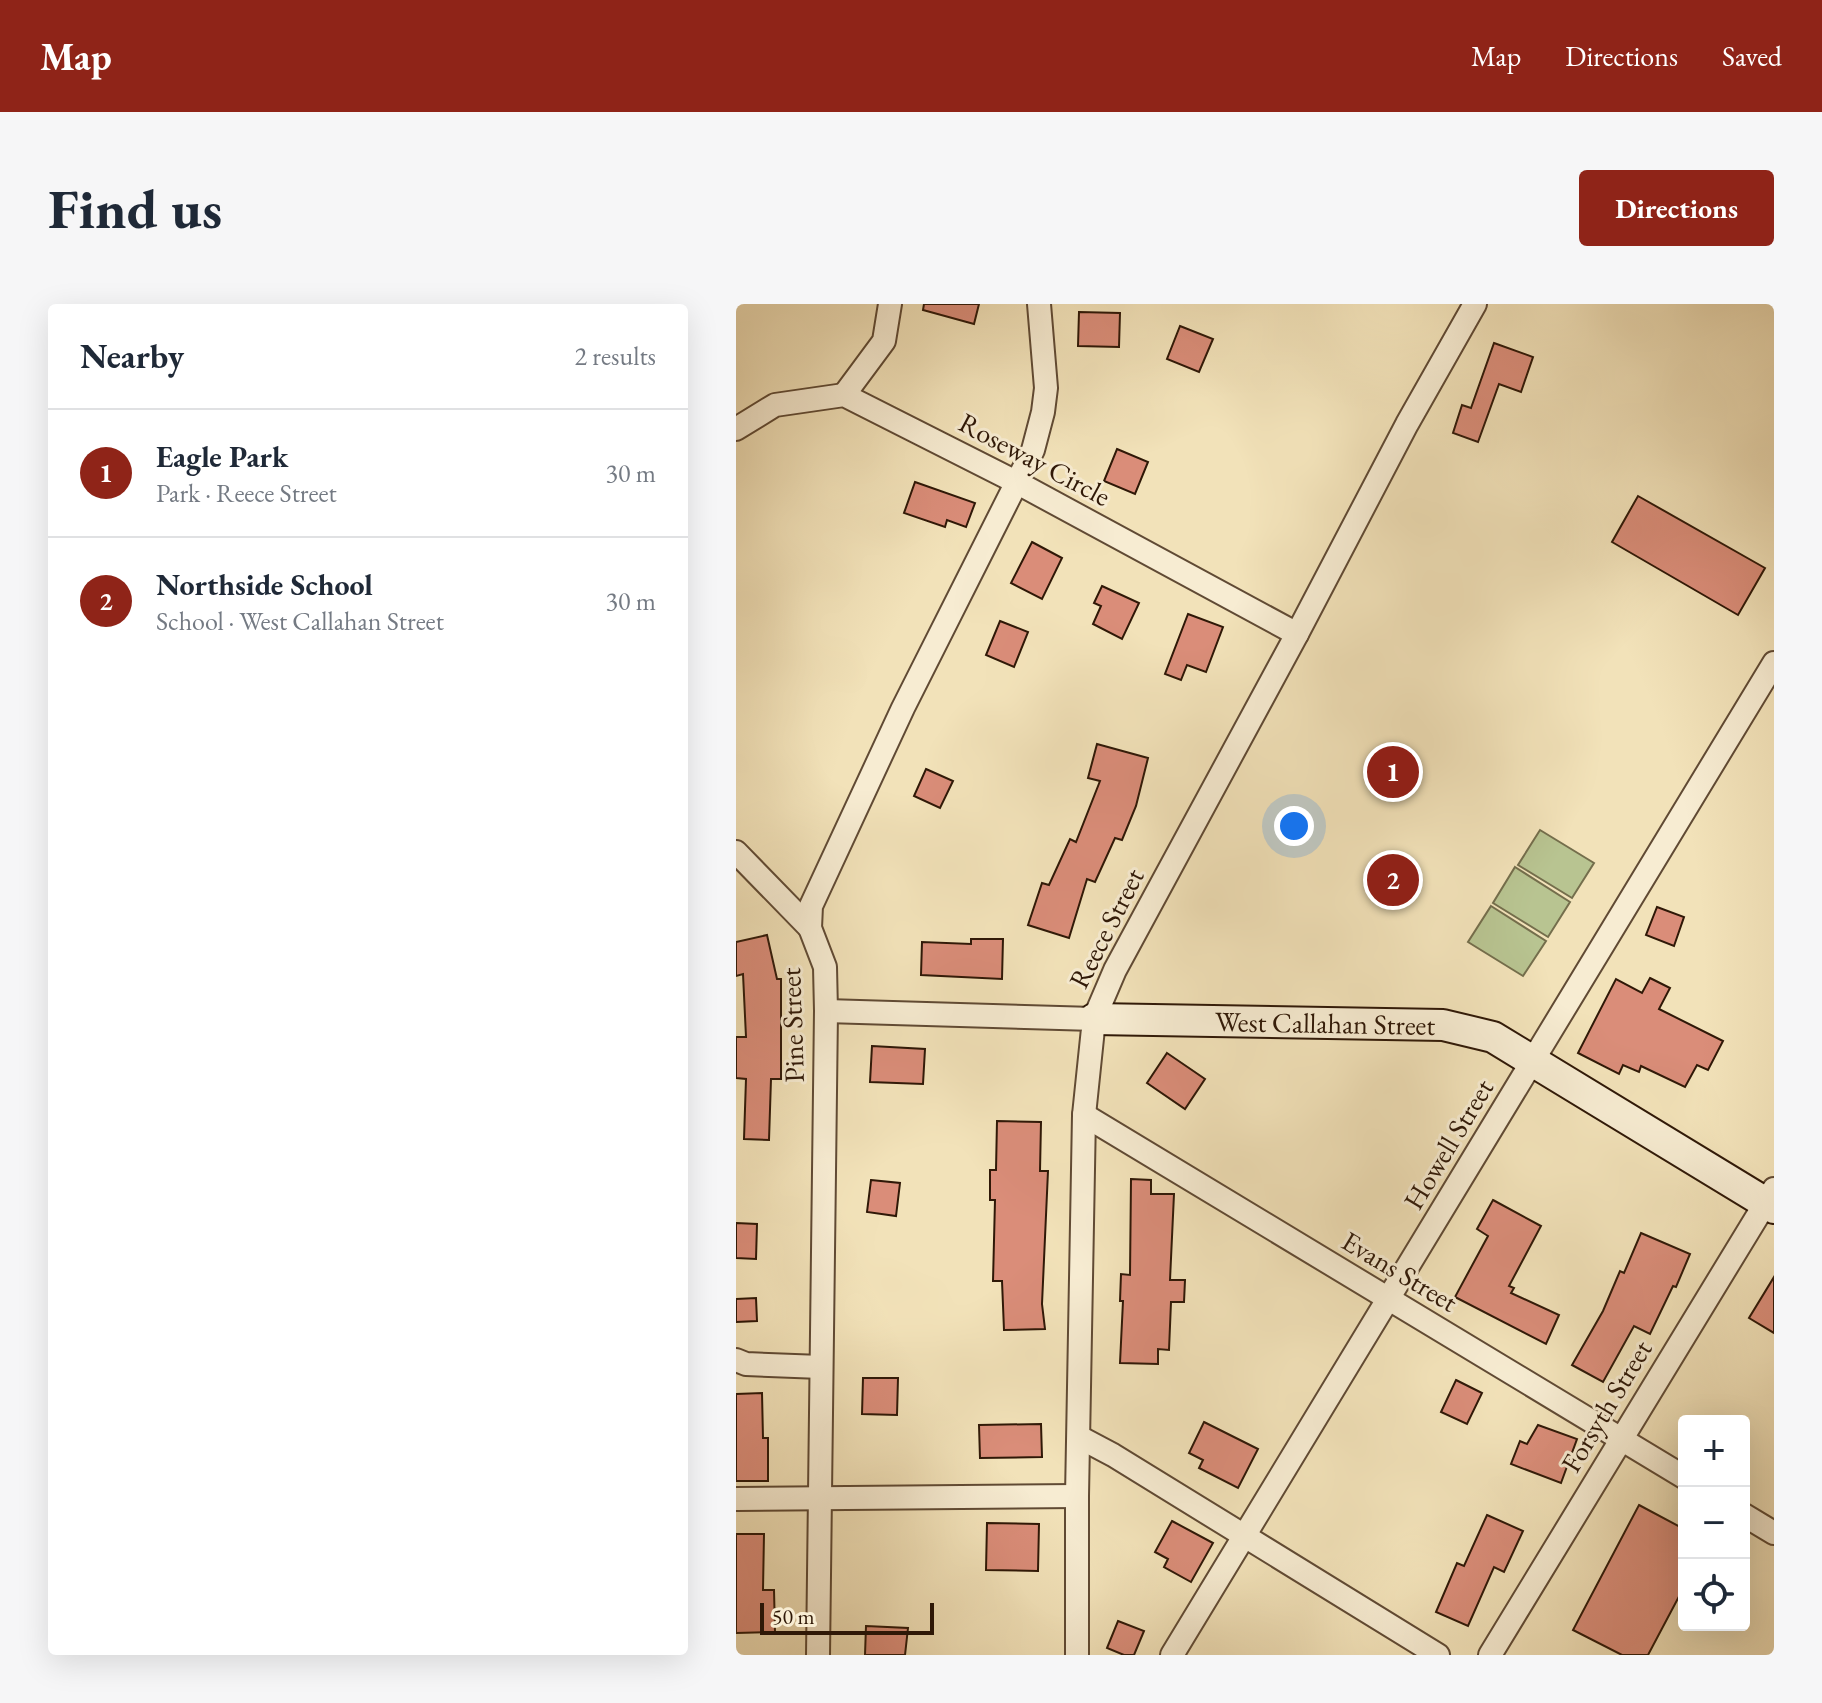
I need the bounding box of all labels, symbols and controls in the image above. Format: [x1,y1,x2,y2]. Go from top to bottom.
text: Map [40,32,112,81]
text: Map [1471,38,1521,74]
text: Directions [1565,38,1678,74]
text: Saved [1722,38,1782,74]
button: Directions [1579,170,1774,246]
text: Find us [48,172,222,245]
text: Nearby [80,334,184,378]
text: 2 results [575,339,656,373]
street label: Roseway Circle [953,404,1117,514]
text: Eagle Park [156,437,288,476]
text: 1 [99,456,113,490]
text: 30 m [606,456,656,490]
text: Park · Reece Street [156,476,337,510]
text: Northside School [156,565,373,604]
text: 2 [99,584,113,618]
text: 30 m [606,584,656,618]
text: School · West Callahan Street [156,604,444,638]
pin: 1 [1367,742,1419,802]
your location [1274,806,1314,846]
pin: 2 [1367,850,1419,910]
street label: Reece Street [1060,862,1152,994]
street label: Pine Street [772,967,812,1083]
street label: West Callahan Street [1215,1003,1436,1043]
street label: Howell Street [1395,1072,1501,1216]
street label: Evans Street [1335,1222,1465,1320]
street label: Forsyth Street [1552,1333,1660,1479]
map controls [1678,1415,1750,1631]
button: + [1678,1415,1750,1487]
button: − [1678,1487,1750,1559]
button: locate [1678,1559,1750,1631]
scale bar [760,1599,934,1635]
text: 50 m [772,1602,815,1631]

